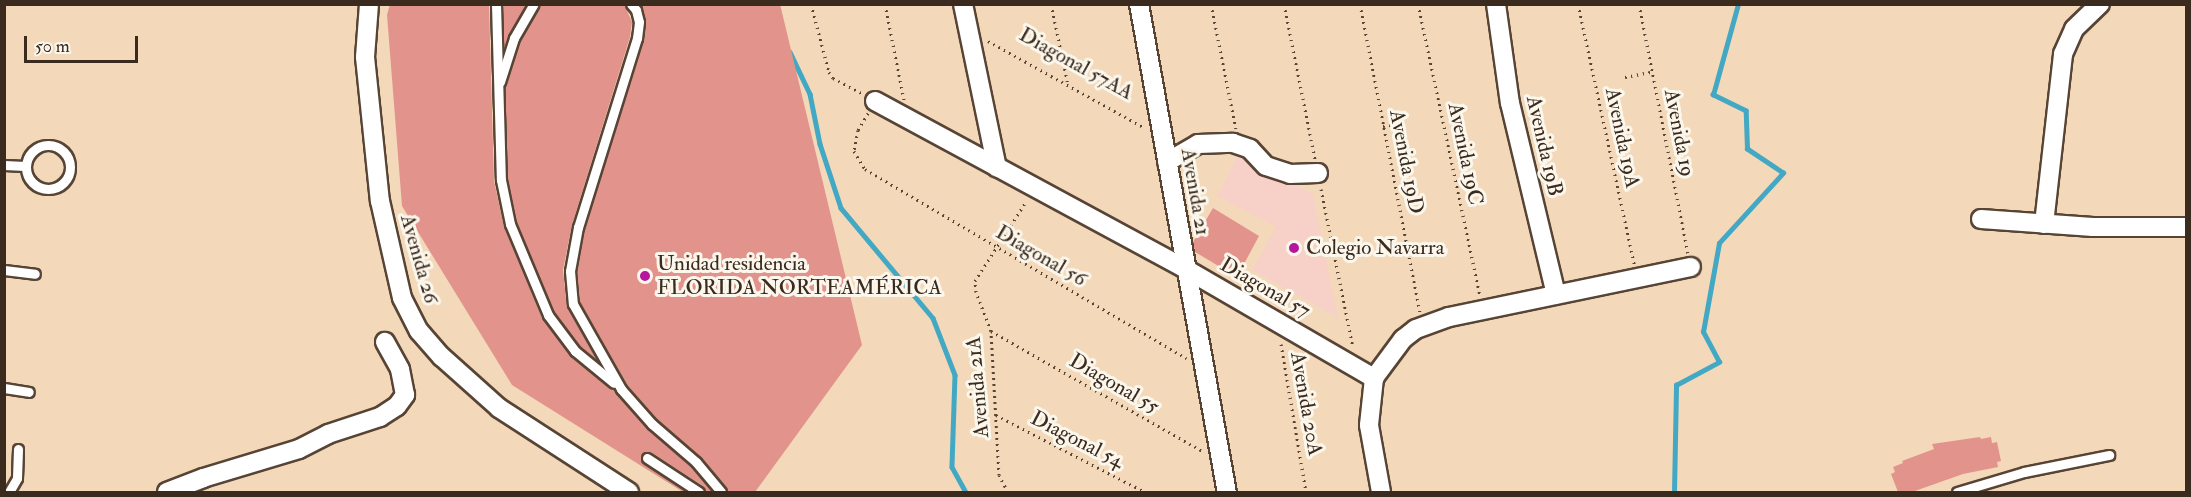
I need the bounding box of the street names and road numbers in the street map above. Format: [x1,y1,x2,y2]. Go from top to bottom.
street label: Diagonal 57AA [1015,22,1137,106]
street label: Avenida 19A [1599,86,1645,190]
street label: Avenida 19 [1658,87,1700,179]
street label: Avenida 19B [1520,93,1568,199]
street label: Avenida 19C [1442,101,1488,207]
street label: Avenida 19D [1384,108,1428,216]
street label: Avenida 21 [1175,146,1215,238]
street label: Avenida 26 [394,212,444,306]
street label: Diagonal 56 [991,220,1091,292]
street label: Diagonal 57 [1215,252,1315,324]
street label: Avenida 21A [961,335,995,439]
street label: Diagonal 55 [1065,348,1163,420]
street label: Avenida 20A [1284,350,1328,458]
street label: Diagonal 54 [1026,406,1128,474]

